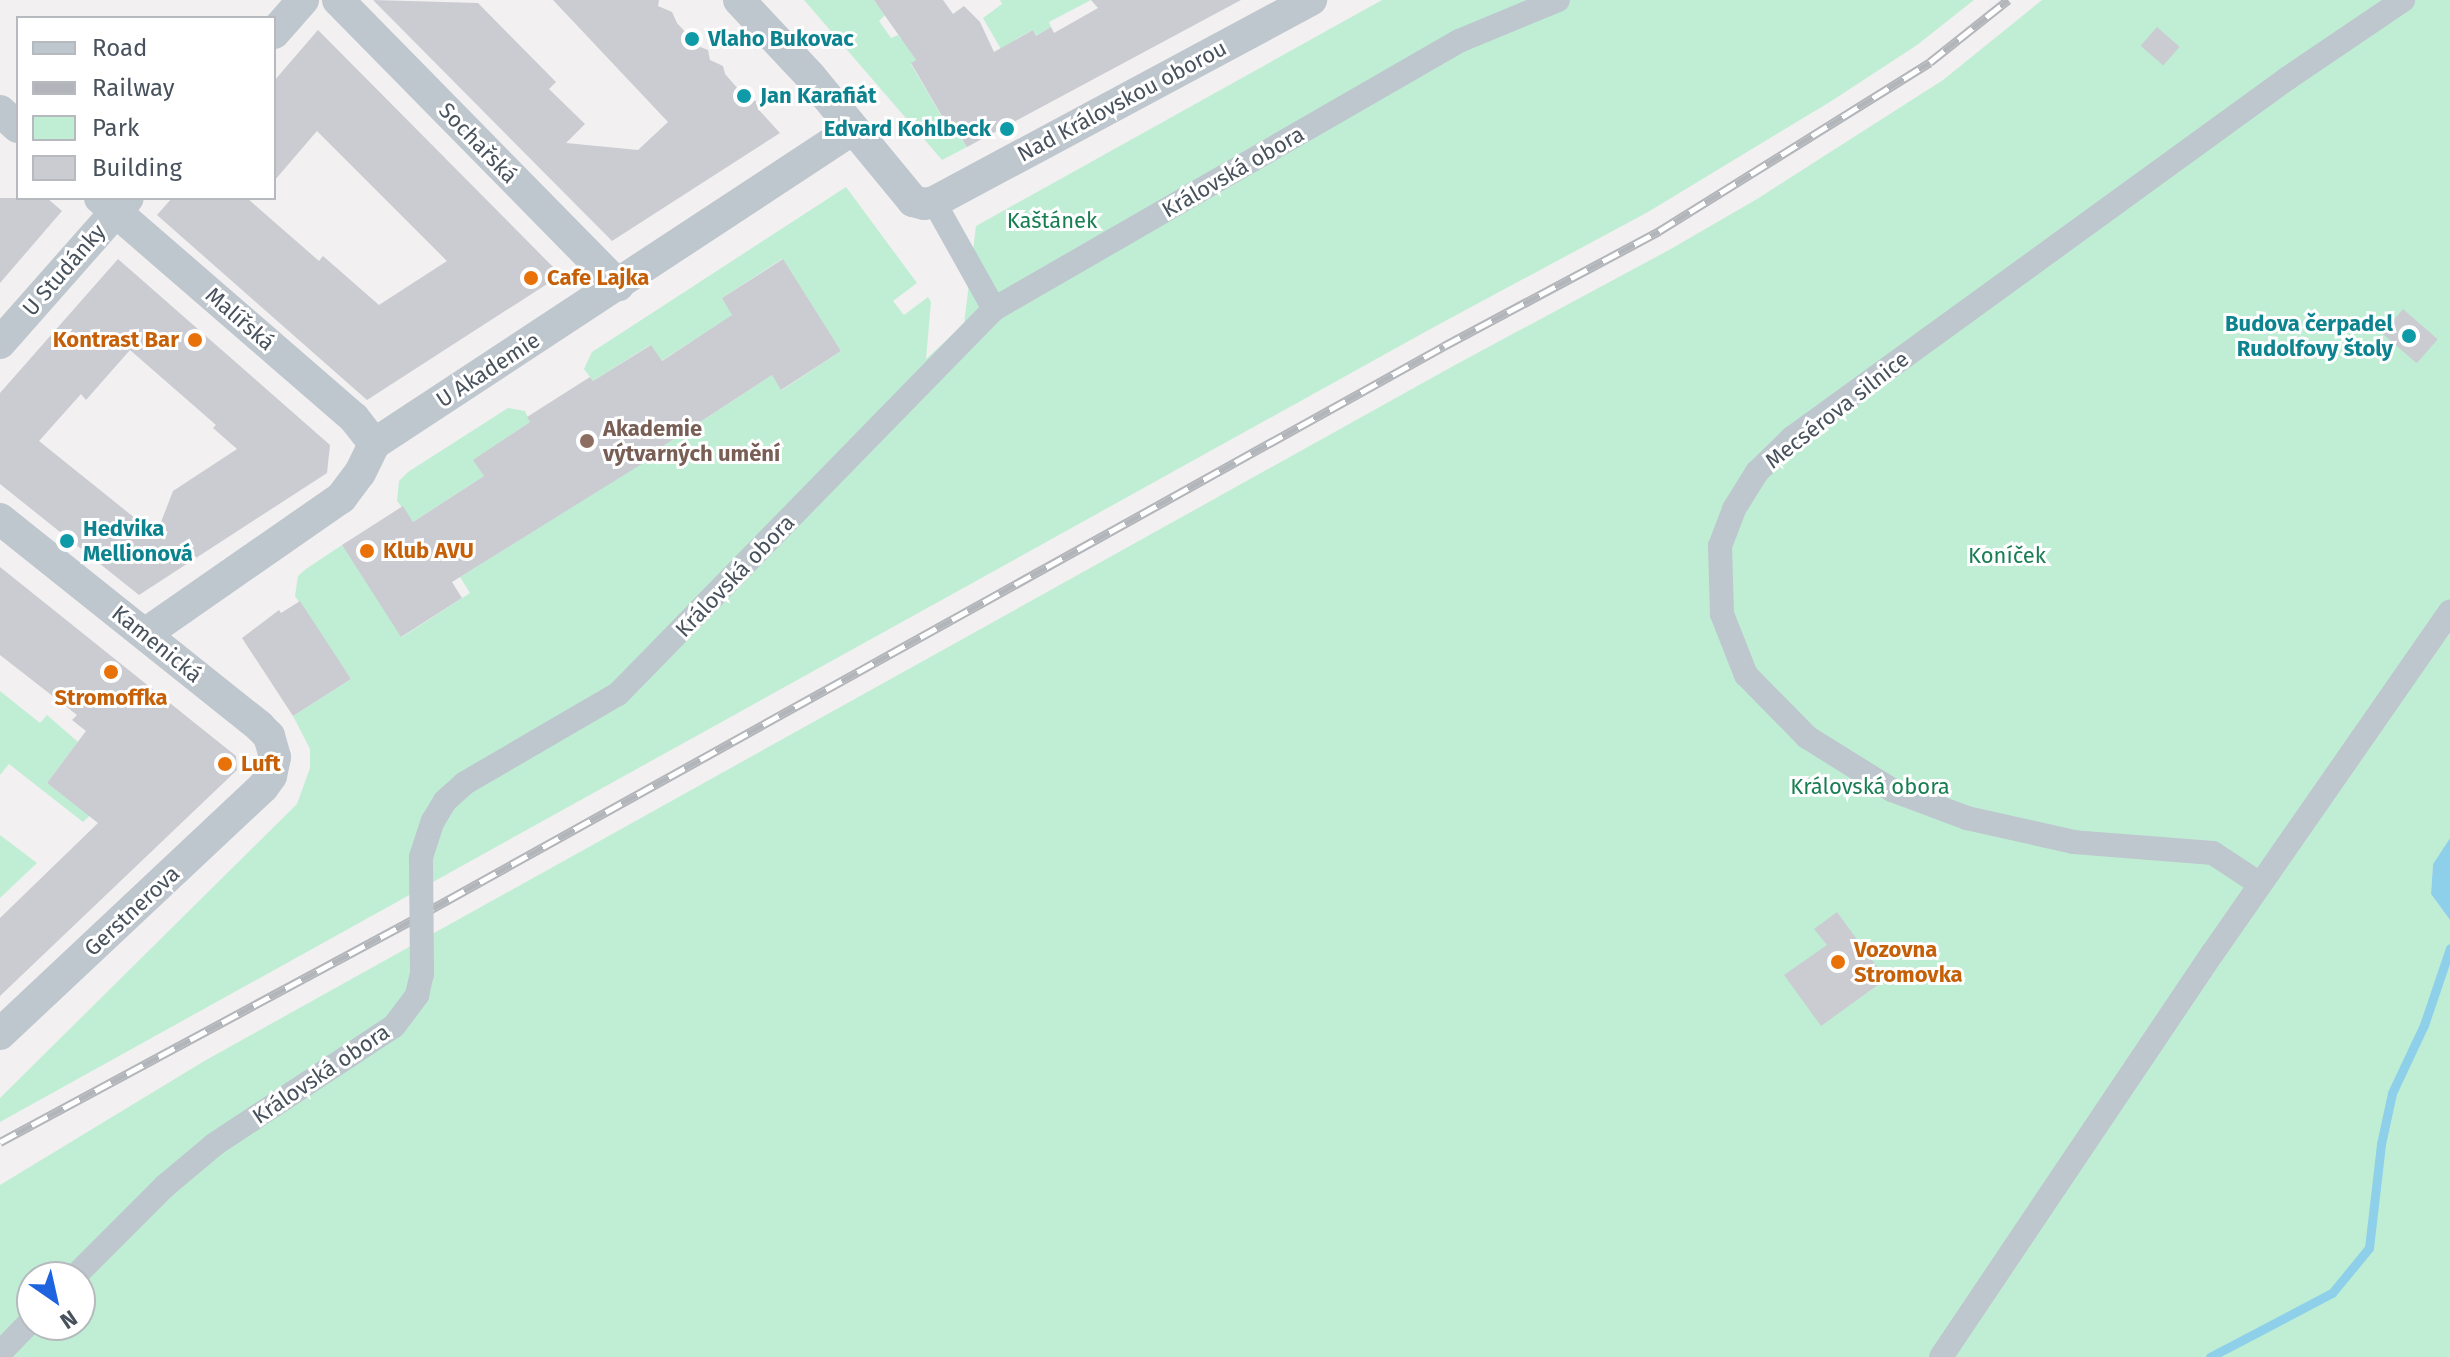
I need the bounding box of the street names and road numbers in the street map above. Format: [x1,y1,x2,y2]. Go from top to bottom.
street label: Nad Královskou oborou [1013,35,1231,167]
street label: Sochařská [433,97,523,189]
street label: Královská obora [1157,121,1309,223]
street label: U Studánky [17,219,111,321]
street label: Malířská [200,282,280,356]
street label: U Akademie [431,327,545,413]
street label: Mecsérova silnice [1760,346,1914,474]
street label: Královská obora [670,509,800,643]
street label: Kamenická [107,600,207,688]
street label: Gerstnerova [79,860,185,962]
street label: Královská obora [247,1018,395,1130]

